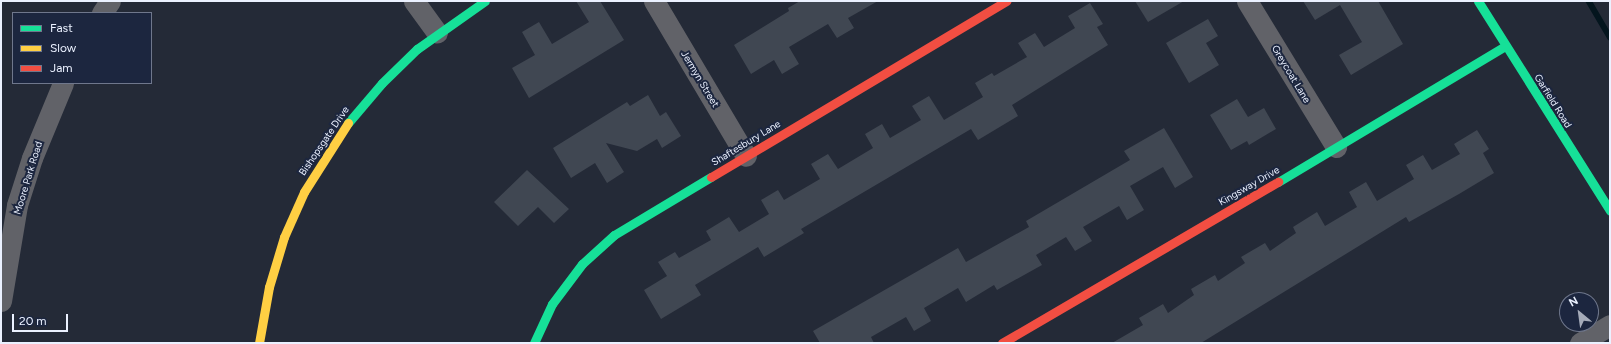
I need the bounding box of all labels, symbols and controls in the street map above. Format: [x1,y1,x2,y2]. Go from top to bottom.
legend [12,12,152,84]
text: Fast [50,21,73,35]
text: Slow [50,41,76,55]
street label: Greycoat Lane [1269,43,1313,105]
street label: Jermyn Street [678,49,722,109]
text: Jam [50,61,73,75]
street label: Garfield Road [1532,72,1574,130]
street label: Bishopsgate Drive [296,104,352,178]
street label: Shaftesbury Lane [709,118,783,168]
street label: Moore Park Road [11,140,45,216]
street label: Kingsway Drive [1216,164,1282,208]
north arrow [1559,292,1599,332]
text: N [1567,294,1580,310]
scale bar [14,306,70,332]
text: 20 m [19,314,47,328]

